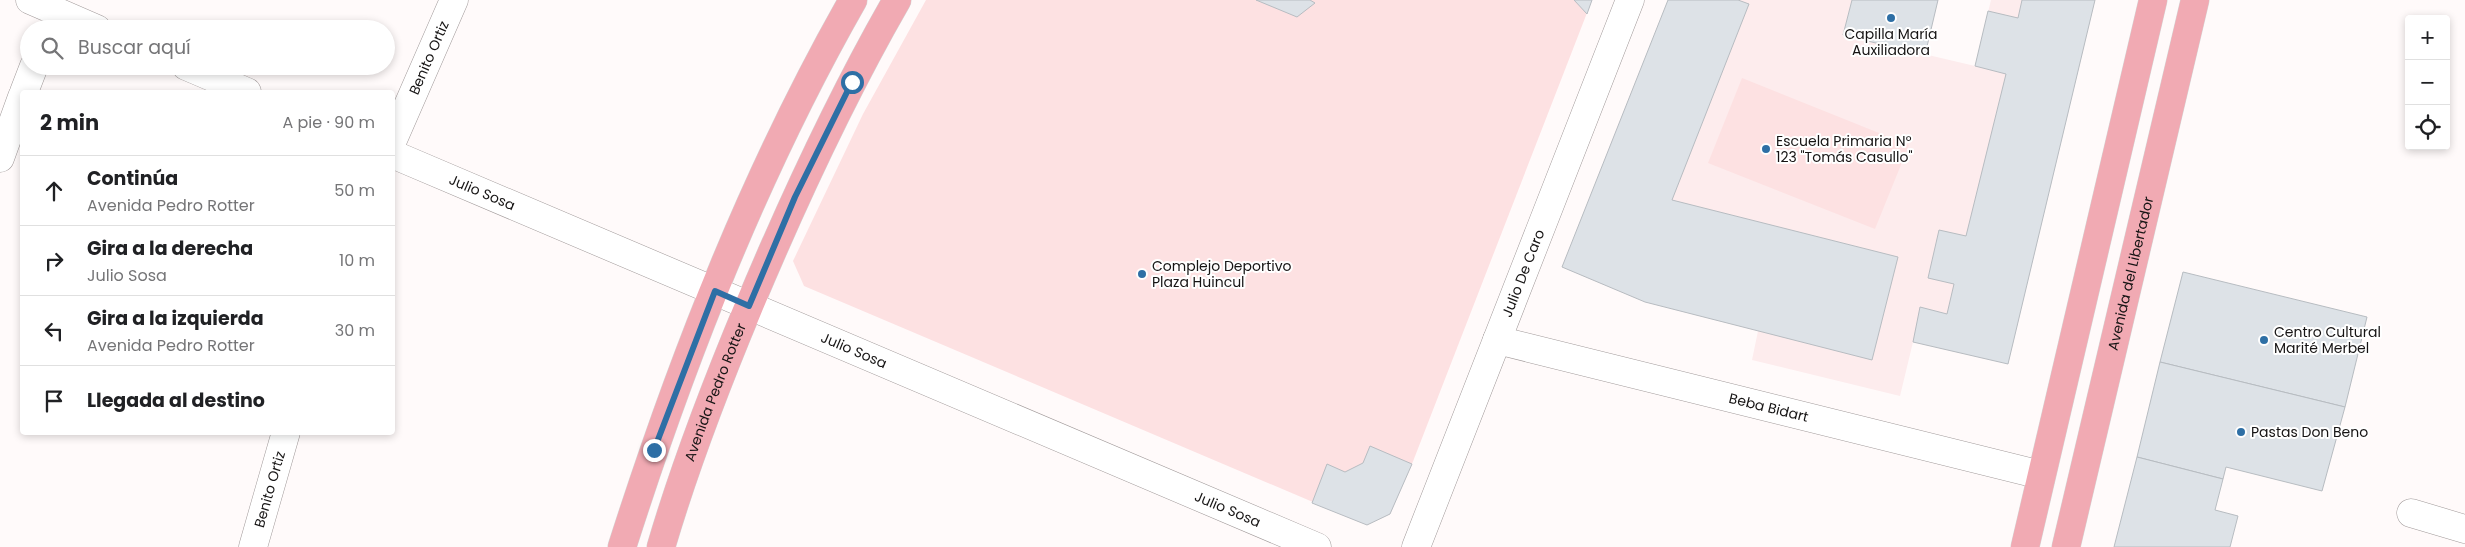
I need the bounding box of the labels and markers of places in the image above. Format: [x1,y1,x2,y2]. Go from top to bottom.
marker: Capilla María Auxiliadora [1885,12,1897,24]
place label: Capilla María Auxiliadora [1845,24,1937,60]
place label: Escuela Primaria N° 123 "Tomás Casullo" [1776,131,1913,167]
marker: Escuela Primaria N° 123 "Tomás Casullo" [1760,143,1772,155]
place label: Complejo Deportivo Plaza Huincul [1152,256,1292,292]
marker: Complejo Deportivo Plaza Huincul [1136,268,1148,280]
place label: Centro Cultural Marité Merbel [2274,322,2381,358]
marker: Centro Cultural Marité Merbel [2258,334,2270,346]
place label: Pastas Don Beno [2251,422,2368,442]
marker: Pastas Don Beno [2235,426,2247,438]

